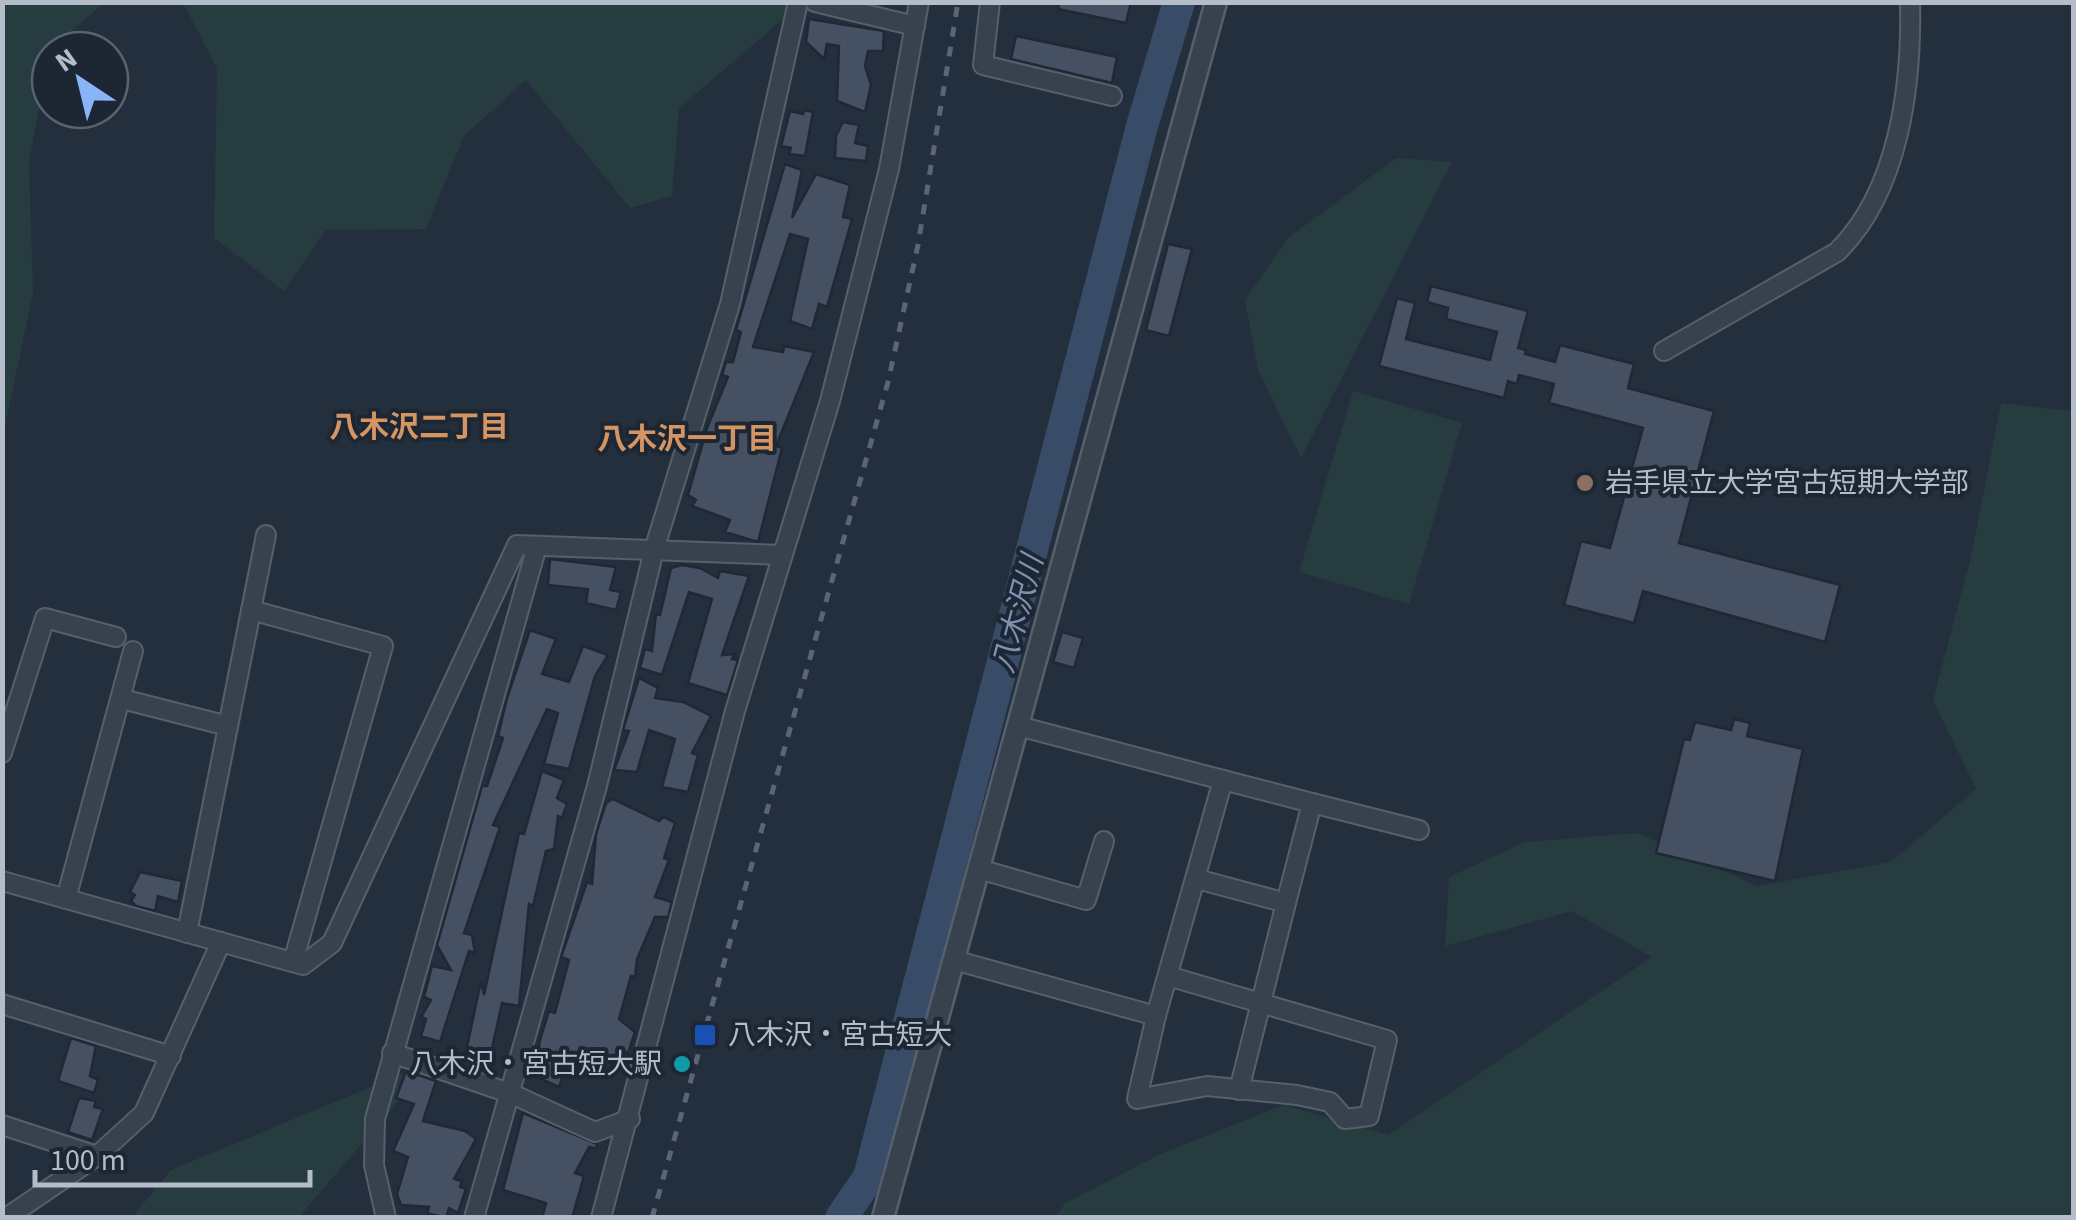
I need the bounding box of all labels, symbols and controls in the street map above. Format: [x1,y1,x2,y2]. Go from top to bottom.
north arrow [30,30,130,130]
text: N [47,39,85,82]
district label: 八木沢二丁目 [329,406,509,449]
district label: 八木沢一丁目 [597,418,777,461]
place label: 岩手県立大学宮古短期大学部 [1605,463,1969,503]
marker: 岩手県立大学宮古短期大学部 [1574,472,1596,494]
water label: 八木沢川 [982,548,1055,678]
place label: 八木沢・宮古短大 [728,1015,952,1055]
marker: 八木沢・宮古短大 [692,1022,718,1048]
place label: 八木沢・宮古短大駅 [410,1044,662,1084]
marker: 八木沢・宮古短大駅 [671,1053,693,1075]
scale bar [35,1125,310,1187]
text: 100 m [50,1139,126,1182]

